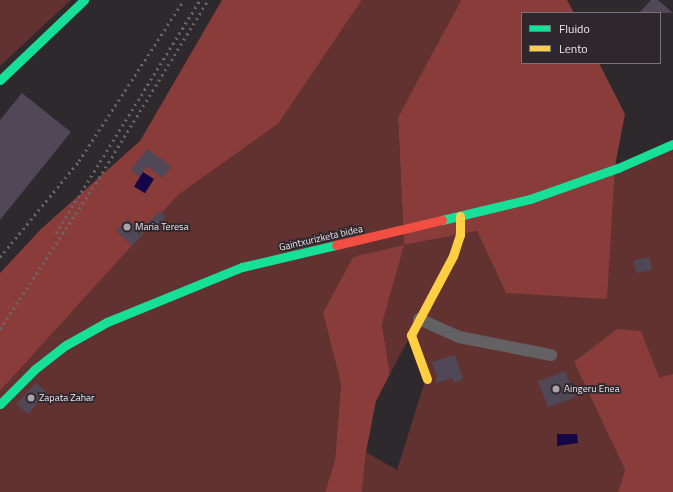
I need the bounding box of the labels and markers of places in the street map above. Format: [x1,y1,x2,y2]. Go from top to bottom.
place label: Maria Teresa [135,221,189,233]
marker: Maria Teresa [122,222,132,232]
place label: Aingeru Enea [564,383,620,395]
marker: Aingeru Enea [551,384,561,394]
place label: Zapata Zahar [39,392,95,404]
marker: Zapata Zahar [26,393,36,403]

